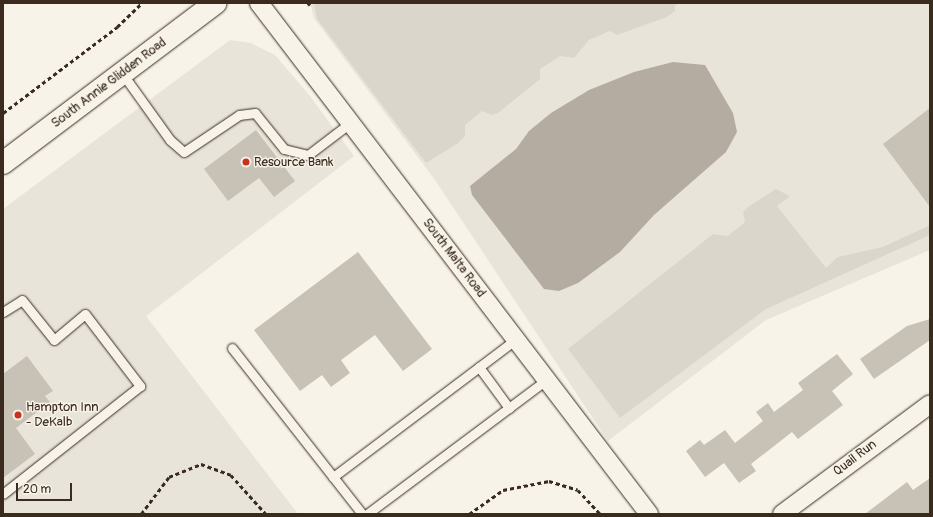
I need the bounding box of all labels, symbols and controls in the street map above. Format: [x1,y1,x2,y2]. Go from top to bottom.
street label: South Annie Glidden Road [48,35,170,131]
place label: Resource Bank [254,154,334,170]
marker: Resource Bank [241,157,251,167]
street label: South Malta Road [419,215,489,301]
place label: Hampton Inn - DeKalb [26,400,99,431]
marker: Hampton Inn - DeKalb [13,410,23,420]
street label: Quail Run [830,437,880,479]
scale bar [18,475,74,501]
text: 20 m [23,482,51,497]

